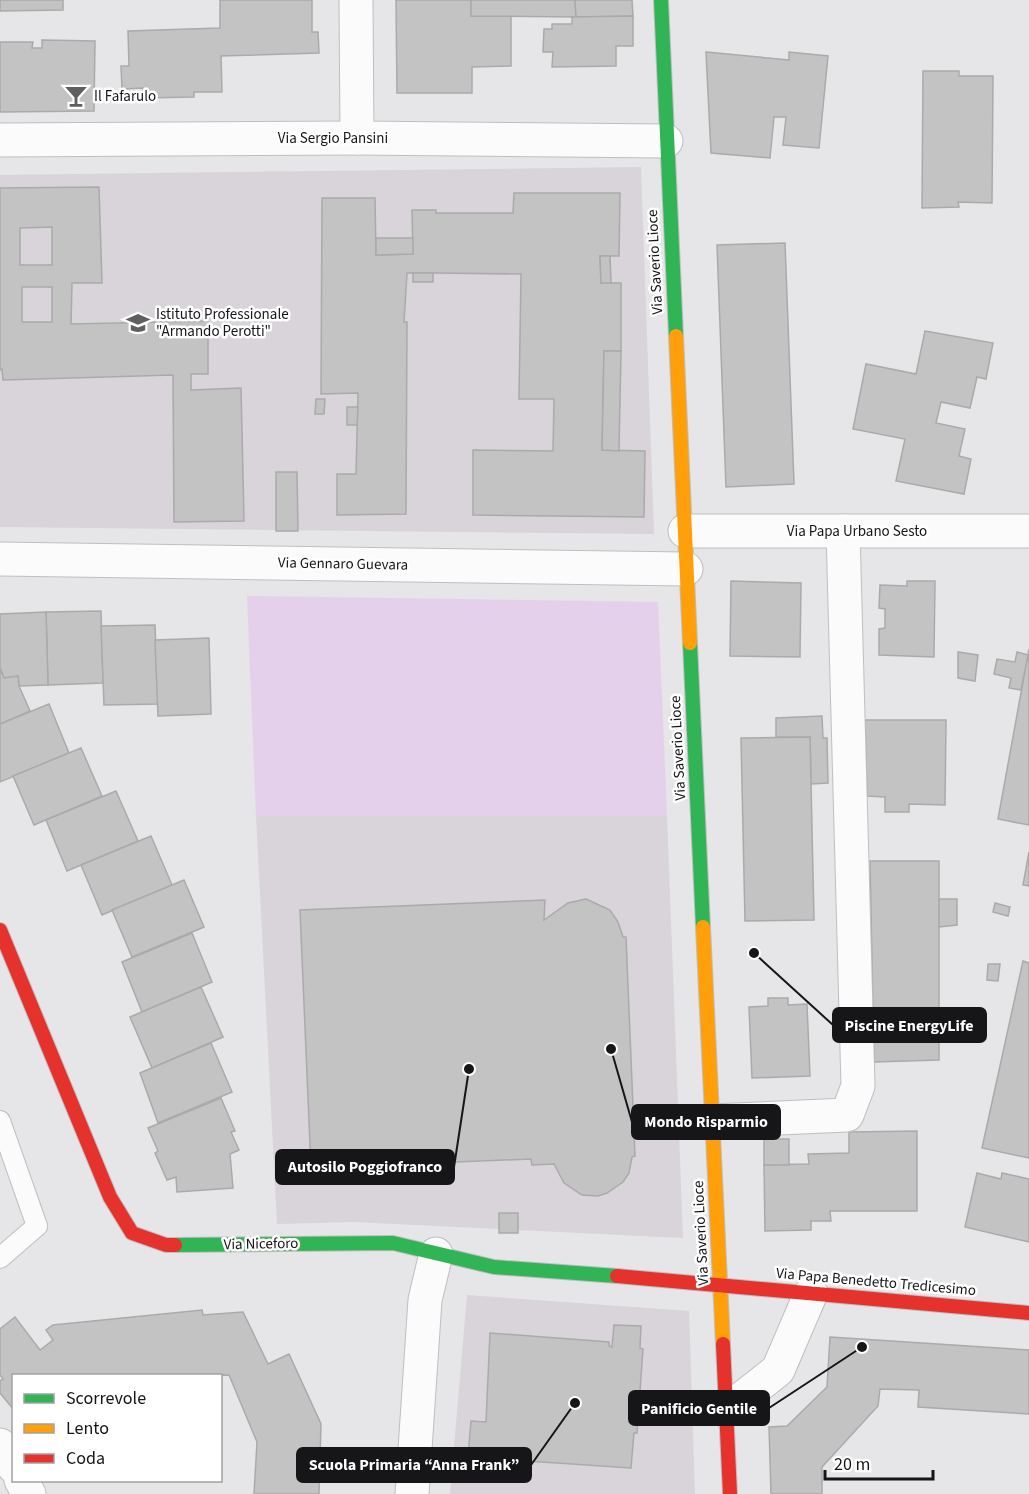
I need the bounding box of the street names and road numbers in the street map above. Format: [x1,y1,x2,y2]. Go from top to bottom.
street label: Via Sergio Pansini [278,128,388,149]
street label: Via Saverio Lioce [642,209,668,315]
street label: Via Papa Urbano Sesto [787,521,927,542]
street label: Via Gennaro Guevara [278,552,408,576]
street label: Via Saverio Lioce [665,695,691,801]
street label: Via Saverio Lioce [688,1180,714,1286]
street label: Via Niceforo [223,1233,299,1255]
street label: Via Papa Benedetto Tredicesimo [775,1263,977,1301]

